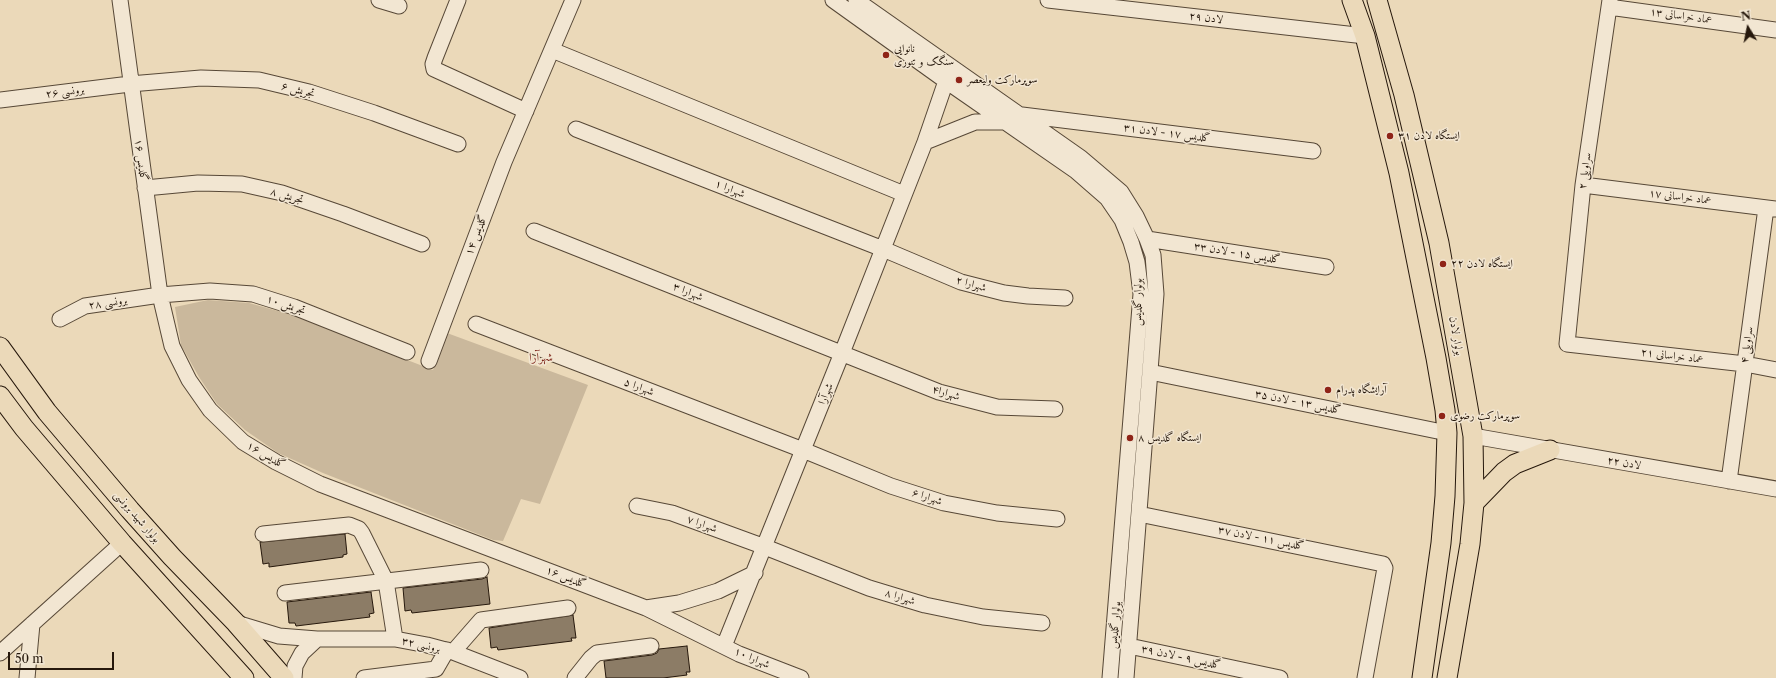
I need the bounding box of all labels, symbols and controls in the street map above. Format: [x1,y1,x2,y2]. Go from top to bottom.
street label: عماد خراسانی ۱۳ [1649,5,1713,27]
north arrow [1728,8,1768,48]
text: N [1740,8,1752,24]
street label: لادن ۲۹ [1188,9,1224,27]
place label: نانوایی سنگک و تنوری [894,42,954,68]
marker: نانوایی سنگک و تنوری [881,50,891,60]
place label: سوپرمارکت ولیعصر [967,73,1037,87]
marker: سوپرمارکت ولیعصر [954,75,964,85]
street label: تجریش ۶ [280,79,316,101]
street label: برونسی ۲۶ [45,83,85,101]
street label: گلدیس ۱۷ - لادن ۳۱ [1123,121,1211,145]
place label: ایستگاه لادن ۳۱ [1398,129,1460,143]
marker: ایستگاه لادن ۳۱ [1385,131,1395,141]
street label: گلدیس ۱۶ [132,138,150,182]
street label: سراویلی ۲ [1576,152,1594,190]
street label: شهرارا ۱ [713,177,747,201]
street label: تجریش ۸ [269,185,305,207]
street label: عماد خراسانی ۱۷ [1648,187,1712,207]
street label: گلدیس ۱۴ [462,213,490,257]
street label: گلدیس ۱۵ - لادن ۳۳ [1193,240,1281,266]
place label: ایستگاه لادن ۲۲ [1451,257,1513,271]
marker: ایستگاه لادن ۲۲ [1438,259,1448,269]
street label: شهرارا ۲ [954,273,988,295]
street label: بولوار گلدیس [1131,278,1145,326]
street label: شهرارا ۳ [671,280,705,304]
street label: تجریش ۱۰ [265,292,307,318]
street label: برونسی ۲۸ [88,294,128,312]
street label: بولوار لادن [1446,315,1466,357]
street label: سراویلی ۴ [1738,326,1756,364]
street label: عماد خراسانی ۲۱ [1640,346,1704,366]
district label: شهرآرا [529,351,553,365]
street label: شهرارا ۵ [622,375,656,399]
street label: شهرآرا [816,381,836,407]
street label: شهرارا۴ [931,383,961,403]
place label: آرایشگاه پدرام [1336,383,1387,397]
marker: آرایشگاه پدرام [1323,385,1333,395]
street label: گلدیس ۱۳ - لادن ۳۵ [1254,387,1342,417]
place label: سوپرمارکت رضوی [1450,409,1520,423]
marker: سوپرمارکت رضوی [1437,411,1447,421]
place label: ایستگاه گلدیس ۸ [1138,431,1202,445]
marker: ایستگاه گلدیس ۸ [1125,433,1135,443]
street label: گلدیس ۱۶ [244,439,288,471]
street label: لادن ۲۲ [1606,454,1642,472]
street label: شهرارا ۶ [910,486,944,508]
street label: بولوار شهید برونسی [111,488,163,546]
street label: شهرارا ۷ [685,512,719,536]
street label: گلدیس ۱۱ - لادن ۳۷ [1217,523,1305,553]
street label: گلدیس ۱۶ [544,563,588,591]
street label: شهرارا ۸ [883,586,917,608]
street label: بولوار گلدیس [1106,601,1124,649]
street label: برونسی ۳۲ [400,634,442,656]
street label: گلدیس ۹ - لادن ۳۹ [1140,642,1222,672]
scale bar [10,644,116,670]
street label: شهرارا ۱۰ [732,645,772,671]
text: 50 m [15,651,44,666]

